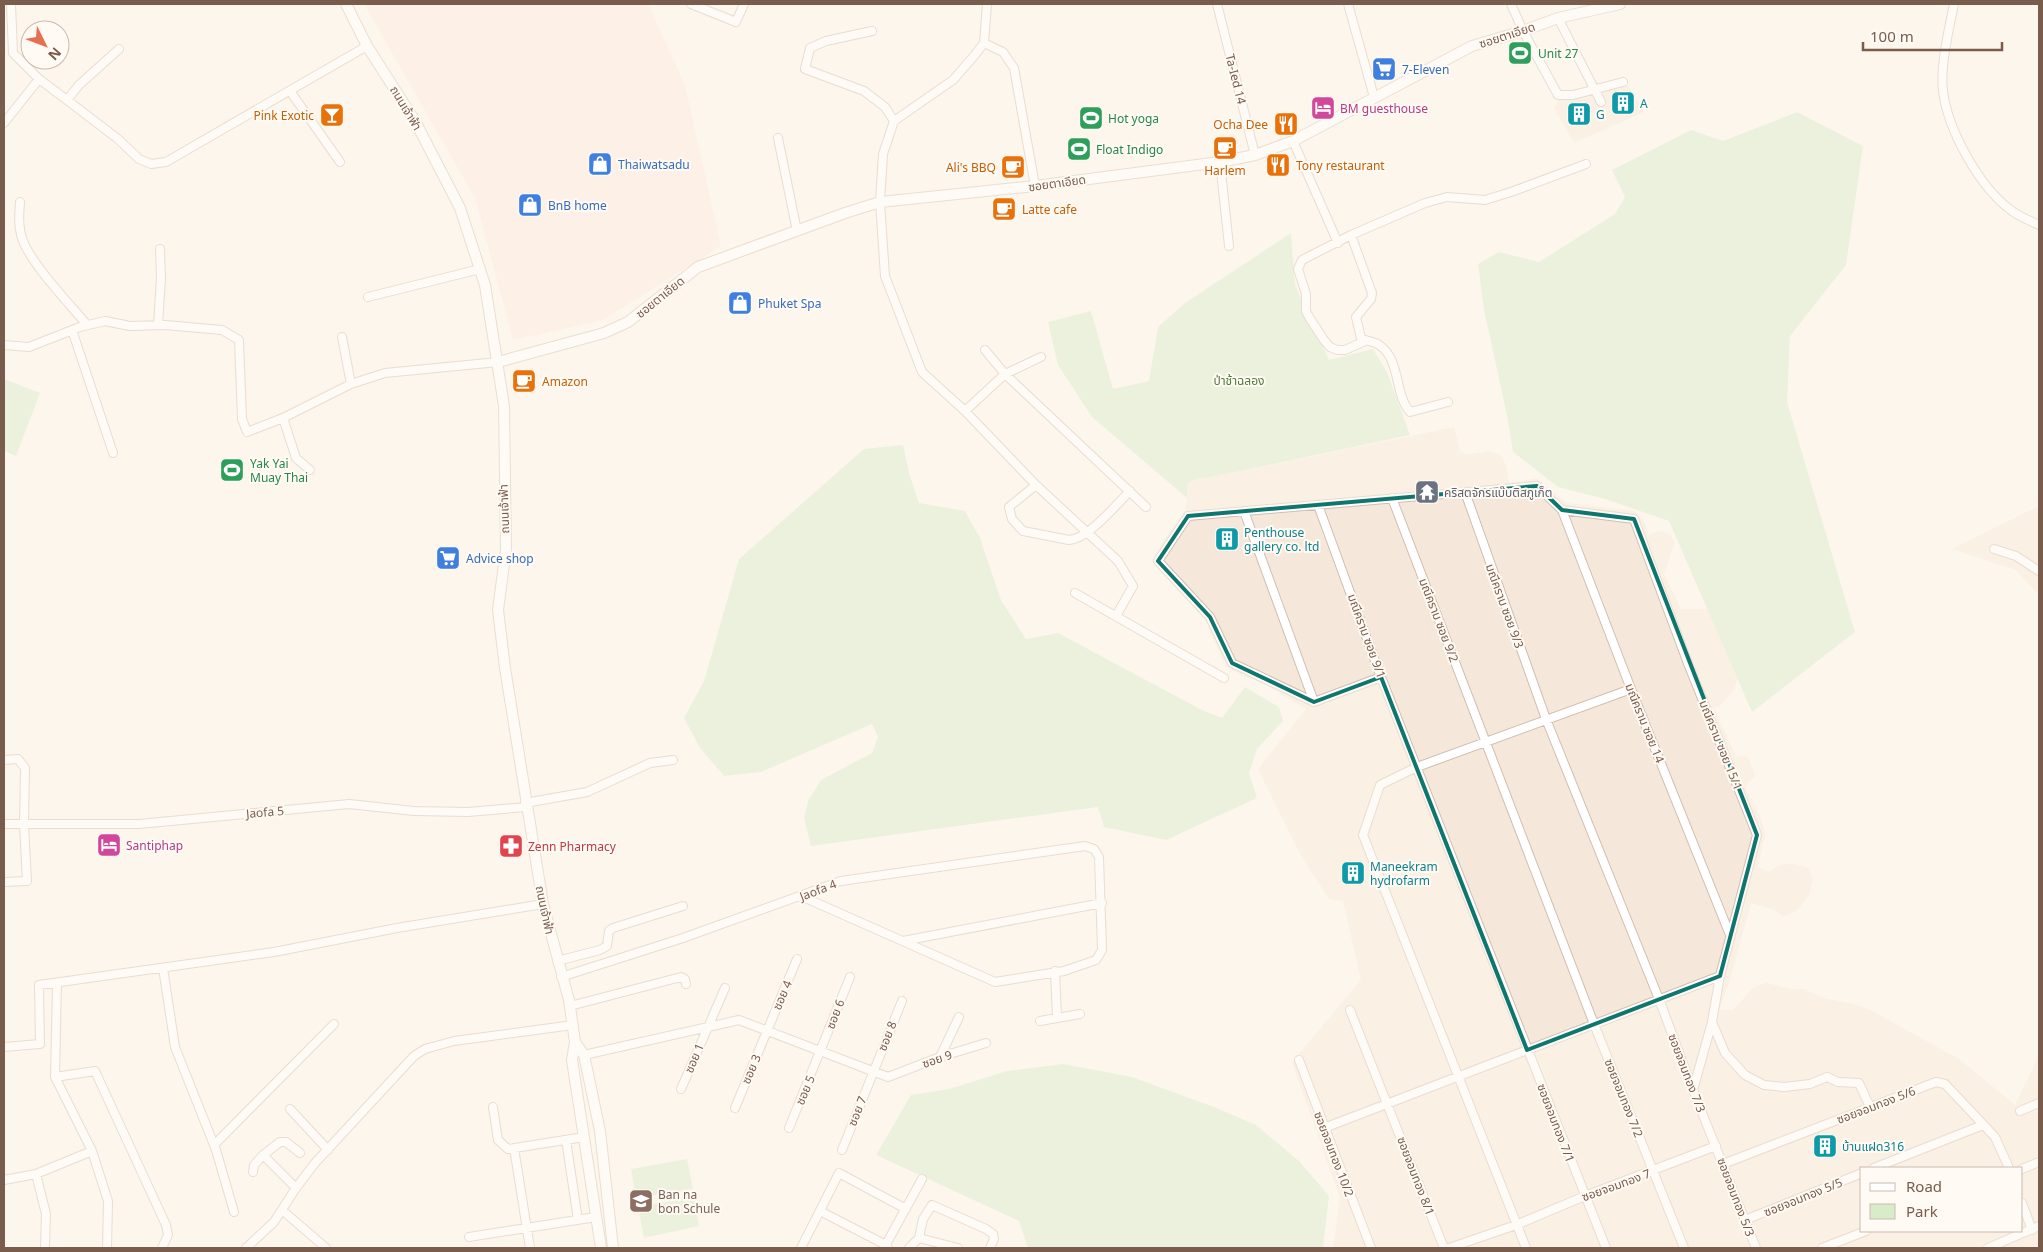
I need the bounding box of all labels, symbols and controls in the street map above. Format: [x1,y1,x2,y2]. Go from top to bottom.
street label: ซอยตาเอียด [1477,18,1537,52]
north arrow [20,20,70,70]
scale bar [1863,20,2002,52]
text: 100 m [1870,26,1914,46]
sports icon: Unit 27 [1507,40,1533,66]
text: N [44,43,66,65]
place label: Unit 27 [1538,45,1579,62]
street label: Ta-Ied 14 [1222,52,1250,106]
supermarket icon: 7-Eleven [1371,56,1397,82]
place label: 7-Eleven [1402,61,1449,78]
street label: ถนนเจ้าฟ้า [386,82,426,134]
building icon: A [1610,90,1636,116]
hotel icon: BM guesthouse [1310,95,1336,121]
place label: A [1640,95,1648,112]
place label: BM guesthouse [1340,100,1428,117]
building icon: G [1566,101,1592,127]
bar icon: Pink Exotic [319,102,345,128]
sports icon: Hot yoga [1078,105,1104,131]
place label: G [1596,106,1605,123]
place label: Pink Exotic [253,107,314,124]
place label: Hot yoga [1108,110,1159,127]
restaurant icon: Ocha Dee [1273,111,1299,137]
place label: Ocha Dee [1213,116,1268,133]
cafe icon: Harlem [1212,135,1238,161]
sports icon: Float Indigo [1066,136,1092,162]
place label: Float Indigo [1096,141,1163,158]
shop icon: Thaiwatsadu [587,151,613,177]
restaurant icon: Tony restaurant [1265,152,1291,178]
cafe icon: Ali's BBQ [1000,154,1026,180]
place label: Thaiwatsadu [618,156,690,173]
place label: Tony restaurant [1296,157,1385,174]
place label: Ali's BBQ [946,159,996,176]
place label: Harlem [1204,162,1246,179]
street label: ซอยตาเอียด [1027,171,1087,195]
shop icon: BnB home [517,192,543,218]
cafe icon: Latte cafe [991,196,1017,222]
place label: BnB home [548,197,607,214]
place label: Latte cafe [1022,201,1077,218]
street label: ซอยตาเอียด [632,272,688,322]
shop icon: Phuket Spa [727,290,753,316]
place label: Phuket Spa [758,295,821,312]
cafe icon: Amazon [511,368,537,394]
park label: ป่าช้าฉลอง [1213,372,1265,389]
place label: Amazon [542,373,588,390]
place label: Yak Yai Muay Thai [250,455,308,486]
sports icon: Yak Yai Muay Thai [219,457,245,483]
temple icon: คริสตจักรแบ๊บติสภูเก็ต [1414,479,1440,505]
street label: ถนนเจ้าฟ้า [495,484,513,534]
place label: คริสตจักรแบ๊บติสภูเก็ต [1444,484,1552,501]
place label: Penthouse gallery co. ltd [1244,524,1319,555]
building icon: Penthouse gallery co. ltd [1214,526,1240,552]
supermarket icon: Advice shop [435,545,461,571]
place label: Advice shop [466,550,534,567]
street label: มณีคราม ซอย 9/3 [1482,561,1528,651]
street label: มณีคราม ซอย 9/2 [1415,575,1463,665]
street label: มณีคราม ซอย 9/1 [1344,591,1390,681]
street label: มณีคราม ซอย 14 [1621,681,1669,765]
street label: มณีคราม ซอย 15/1 [1695,697,1747,793]
street label: Jaofa 5 [244,802,285,822]
hotel icon: Santiphap [96,832,122,858]
pharmacy icon: Zenn Pharmacy [498,833,524,859]
place label: Santiphap [126,837,183,854]
place label: Zenn Pharmacy [528,838,617,855]
place label: Maneekram hydrofarm [1370,858,1438,889]
building icon: Maneekram hydrofarm [1340,860,1366,886]
street label: Jaofa 4 [796,875,839,905]
street label: ถนนเจ้าฟ้า [532,884,558,936]
street label: ซอย 4 [768,977,796,1012]
street label: ซอย 6 [822,997,848,1031]
street label: ซอย 8 [873,1018,901,1053]
street label: ซอยจอมทอง 7/3 [1664,1031,1710,1115]
street label: ซอย 1 [680,1041,708,1075]
street label: ซอย 9 [920,1046,954,1072]
street label: ซอย 3 [737,1051,765,1086]
street label: ซอยจอมทอง 7/2 [1601,1056,1648,1140]
street label: ซอย 5 [791,1072,819,1107]
street label: ซอยจอมทอง 7/1 [1533,1081,1579,1165]
street label: ซอยจอมทอง 5/6 [1834,1082,1918,1128]
street label: ซอย 7 [843,1093,871,1128]
street label: ซอยจอมทอง 10/2 [1310,1109,1358,1199]
building icon: บ้านแฝด316 [1812,1133,1838,1159]
street label: ซอยจอมทอง 8/1 [1393,1134,1439,1218]
place label: บ้านแฝด316 [1842,1138,1904,1155]
street label: ซอยจอมทอง 5/3 [1713,1155,1759,1239]
street label: ซอยจอมทอง 7 [1579,1165,1653,1205]
legend [1860,1167,2023,1232]
street label: ซอยจอมทอง 5/5 [1761,1173,1845,1220]
text: Road [1906,1176,1942,1196]
place label: Ban na bon Schule [658,1186,720,1217]
school or university icon: Ban na bon Schule [628,1188,654,1214]
text: Park [1906,1201,1938,1221]

